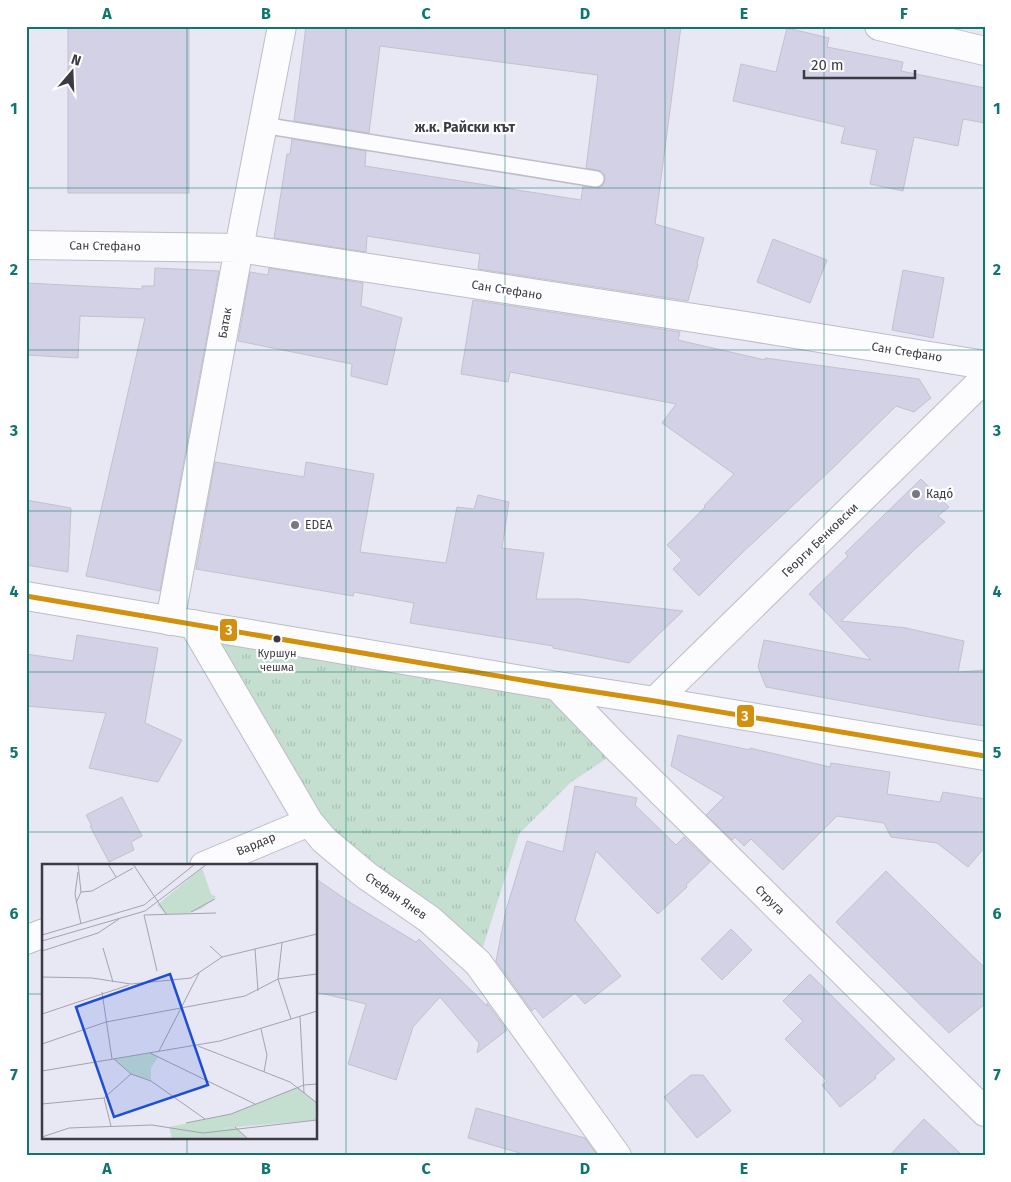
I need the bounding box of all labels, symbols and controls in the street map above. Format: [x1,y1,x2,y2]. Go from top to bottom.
text: A [101,4,112,23]
text: B [261,4,271,23]
text: C [421,4,431,23]
text: D [580,4,590,23]
text: E [740,4,748,23]
text: F [900,4,908,23]
north arrow [48,48,98,98]
scale bar [804,48,915,80]
text: N [69,51,83,70]
text: 20 m [811,56,844,74]
text: 1 [10,99,18,118]
text: 1 [993,99,1001,118]
district label: ж.к. Райски кът [415,119,516,136]
street label: Сан Стефано [69,238,141,254]
text: 2 [10,260,18,279]
text: 2 [993,260,1001,279]
street label: Сан Стефано [471,277,543,303]
street label: Батак [215,306,235,339]
street label: Сан Стефано [871,339,943,365]
text: 3 [9,421,18,440]
text: 3 [992,421,1001,440]
place label: Кадó [926,487,953,501]
marker: Кадó [910,488,922,500]
street label: Георги Бенковски [779,500,861,580]
place label: EDEA [305,518,333,532]
marker: EDEA [289,519,301,531]
text: 4 [9,582,19,601]
text: 4 [992,582,1002,601]
line badge: 3 [219,618,238,642]
text: 3 [224,622,233,639]
marker: Куршун чешма [272,634,282,644]
place label: Куршун чешма [257,647,297,674]
line badge: 3 [736,704,755,728]
text: 3 [740,708,749,725]
text: 5 [10,743,19,762]
text: 5 [993,743,1002,762]
street label: Вардар [234,830,278,858]
inset map [42,864,318,1140]
street label: Стефан Янев [363,870,430,923]
street label: Струга [752,882,788,918]
text: 6 [9,904,19,923]
text: 6 [992,904,1002,923]
text: 7 [10,1065,18,1084]
text: 7 [993,1065,1001,1084]
text: A [101,1159,112,1178]
text: B [261,1159,271,1178]
text: C [421,1159,431,1178]
text: D [580,1159,590,1178]
text: E [740,1159,748,1178]
text: F [900,1159,908,1178]

